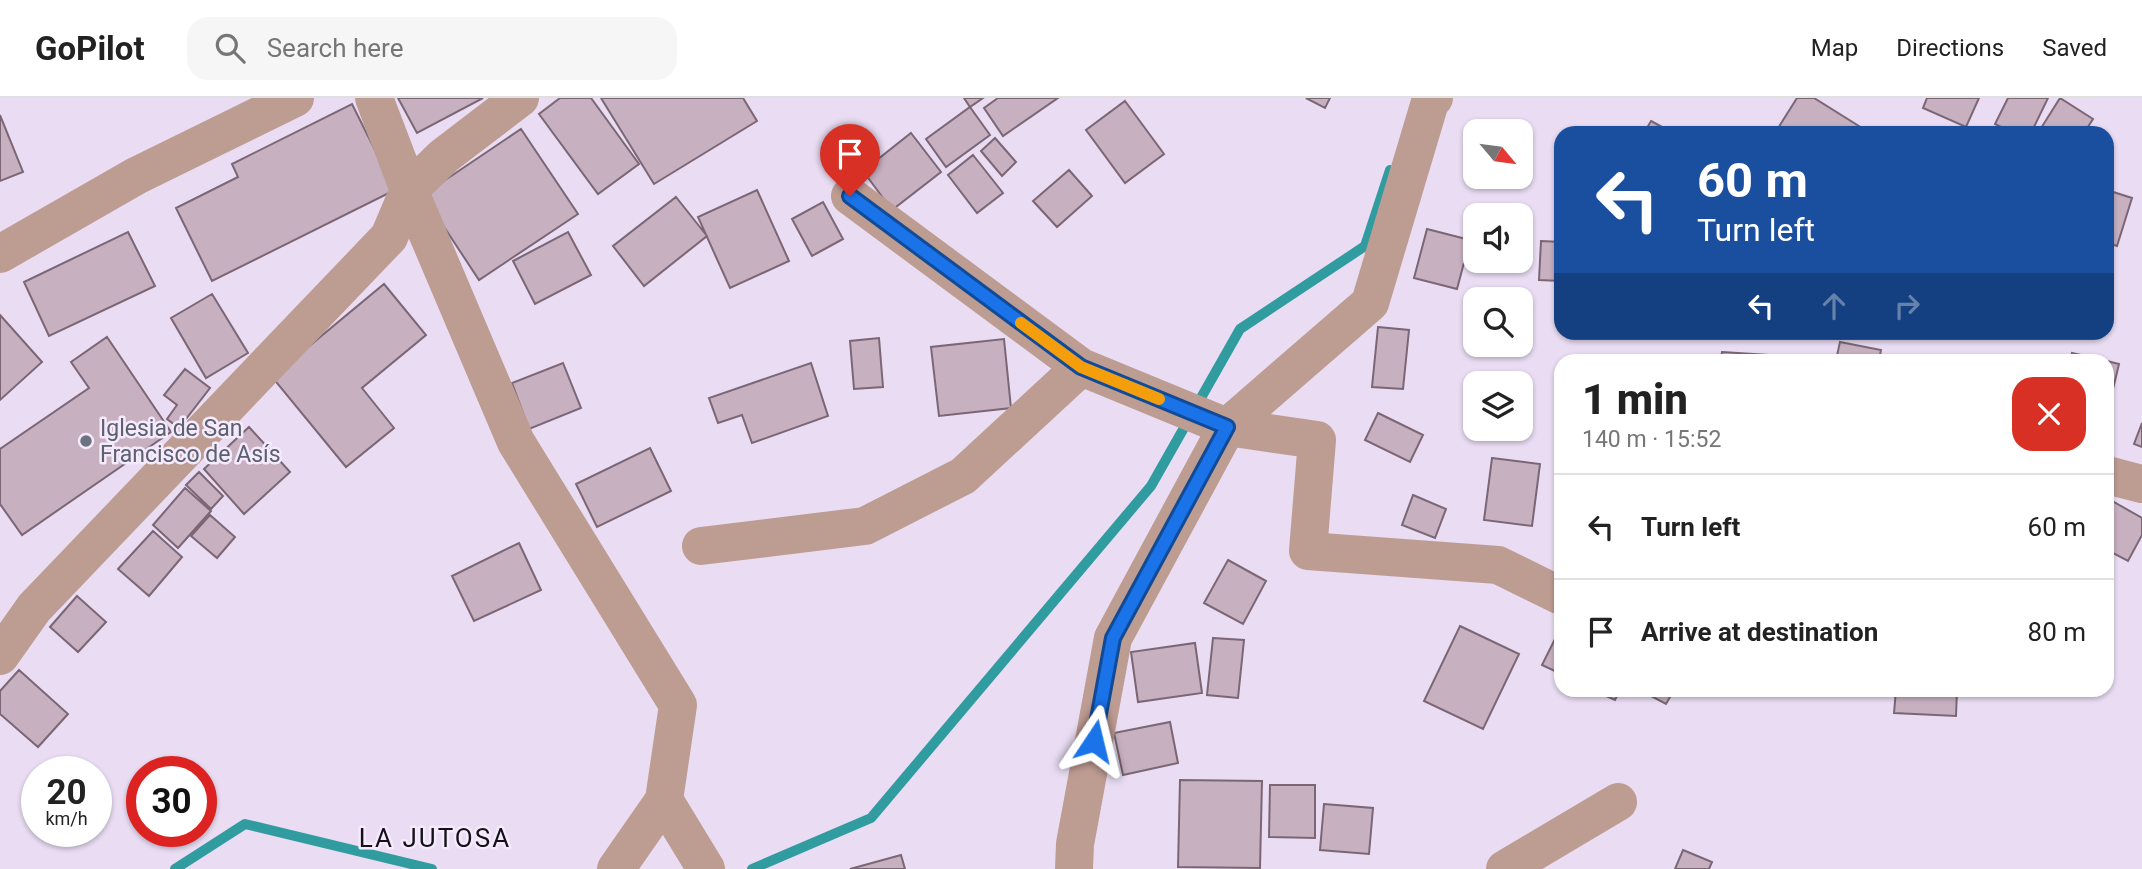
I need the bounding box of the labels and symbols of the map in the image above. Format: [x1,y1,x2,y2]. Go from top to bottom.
north arrow [1463,119,1533,189]
pin [820,124,880,196]
place label: Iglesia de San Francisco de Asís [100,415,281,468]
marker: Iglesia de San Francisco de Asís [78,433,94,449]
position arrow [1057,704,1131,778]
speed limit sign: 30 [126,756,217,847]
district label: LA JUTOSA [359,823,511,853]

